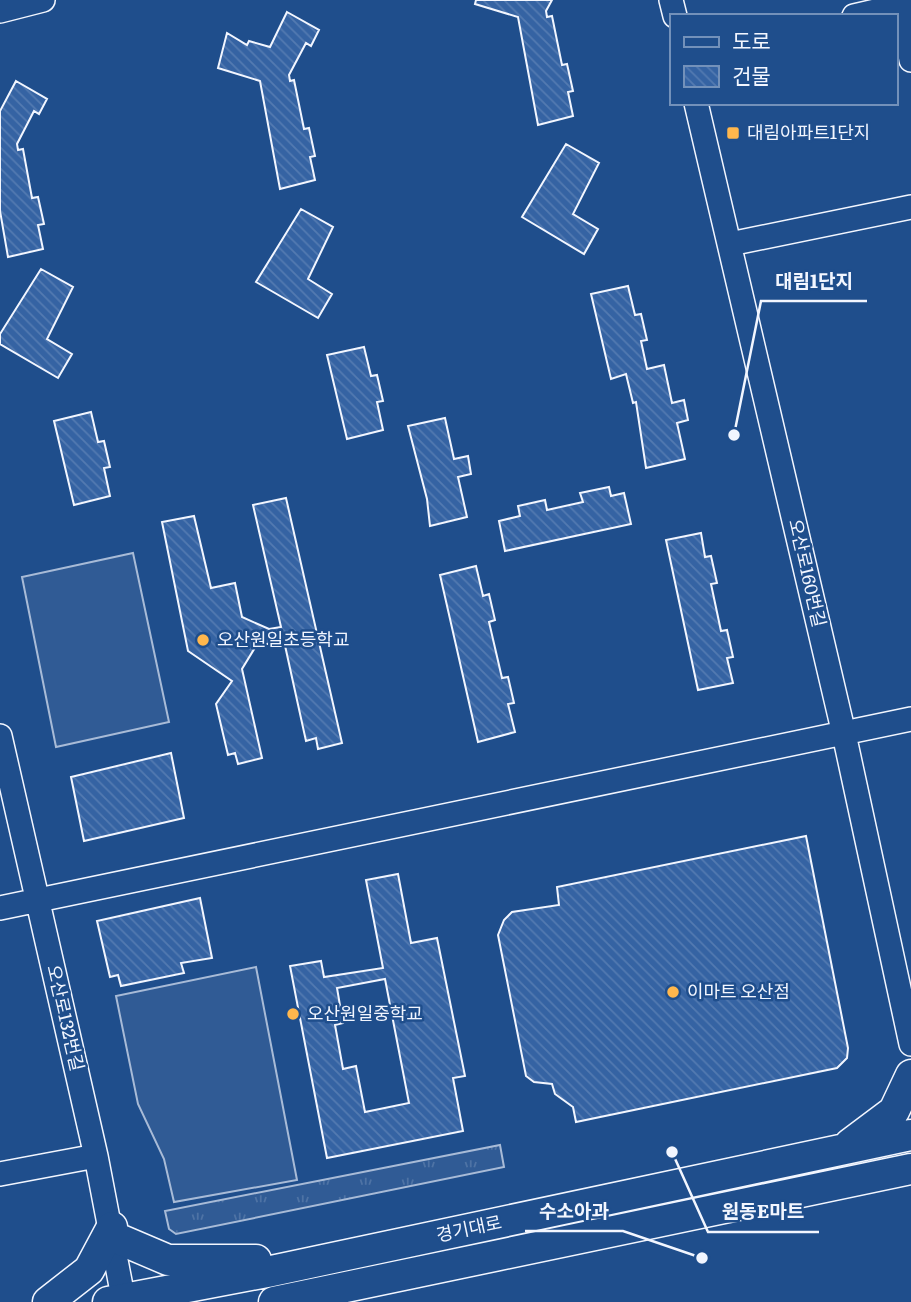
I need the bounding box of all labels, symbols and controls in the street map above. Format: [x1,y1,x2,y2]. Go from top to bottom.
legend [670,14,897,105]
text: 도로 [732,24,771,55]
text: 건물 [732,59,771,90]
place label: 대림아파트1단지 [747,118,870,145]
marker: 대림아파트1단지 [725,125,741,141]
callout: 대림1단지 [761,261,867,301]
text: 대림1단지 [775,266,853,294]
street label: 오산로160번길 [783,516,834,629]
place label: 오산원일초등학교 [217,625,349,652]
marker: 오산원일초등학교 [195,632,211,648]
street label: 오산로132번길 [41,962,92,1074]
place label: 이마트 오산점 [687,977,790,1004]
marker: 이마트 오산점 [665,984,681,1000]
place label: 오산원일중학교 [307,999,423,1026]
marker: 오산원일중학교 [285,1006,301,1022]
callout: 수소아과 [525,1191,623,1231]
callout: 원동E마트 [708,1192,819,1232]
text: 수소아과 [539,1196,609,1224]
text: 원동E마트 [722,1196,804,1224]
street label: 경기대로 [433,1207,504,1248]

